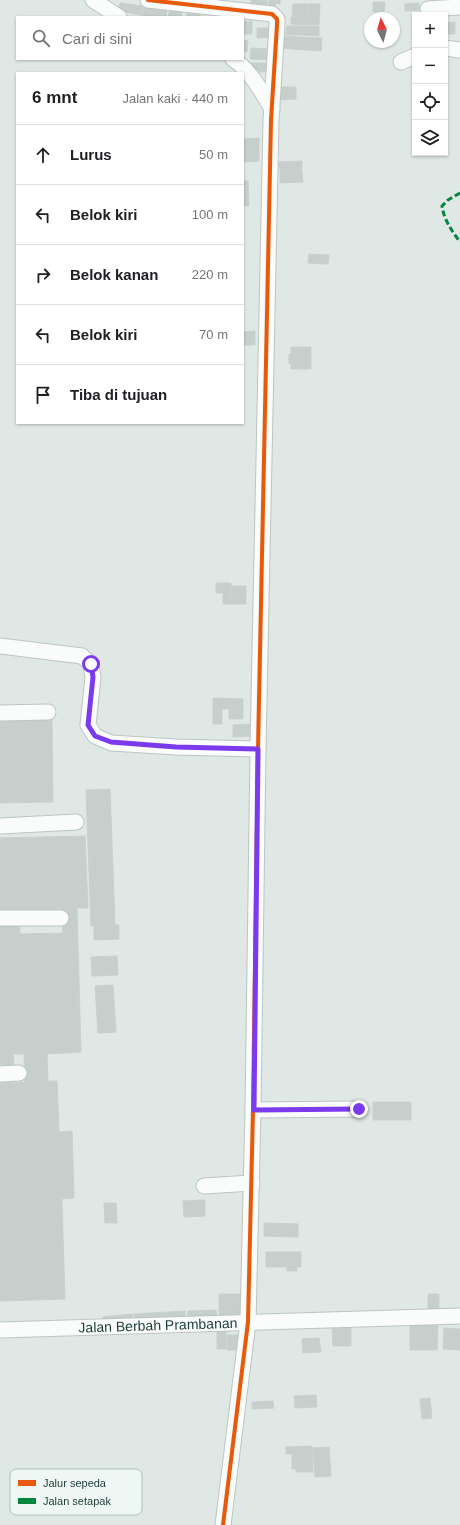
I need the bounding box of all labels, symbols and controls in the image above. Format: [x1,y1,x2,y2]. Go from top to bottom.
north arrow [364,12,400,48]
map controls [412,12,448,156]
button: + [412,12,448,48]
search box [16,16,244,60]
icon: search [30,27,52,49]
text: Cari di sini [62,30,132,47]
button: − [412,48,448,84]
button: locate [412,84,448,120]
text: 6 mnt [32,88,77,107]
text: Jalan kaki · 440 m [123,91,228,106]
button: layers [412,120,448,156]
icon: ahead [32,144,54,166]
text: Lurus [70,146,112,163]
text: 50 m [199,147,228,162]
icon: left [32,204,54,226]
text: Belok kiri [70,206,138,223]
text: 100 m [192,207,228,222]
icon: right [32,264,54,286]
text: Belok kanan [70,266,158,283]
text: 220 m [192,267,228,282]
icon: left [32,324,54,346]
text: Belok kiri [70,326,138,343]
text: 70 m [199,327,228,342]
icon: arrive [32,384,54,406]
text: Tiba di tujuan [70,386,167,403]
route start [82,655,100,673]
route end [350,1100,368,1118]
street label: Jalan Berbah Prambanan [78,1315,238,1336]
legend [10,1469,142,1515]
text: Jalur sepeda [43,1477,107,1489]
text: Jalan setapak [43,1495,111,1507]

